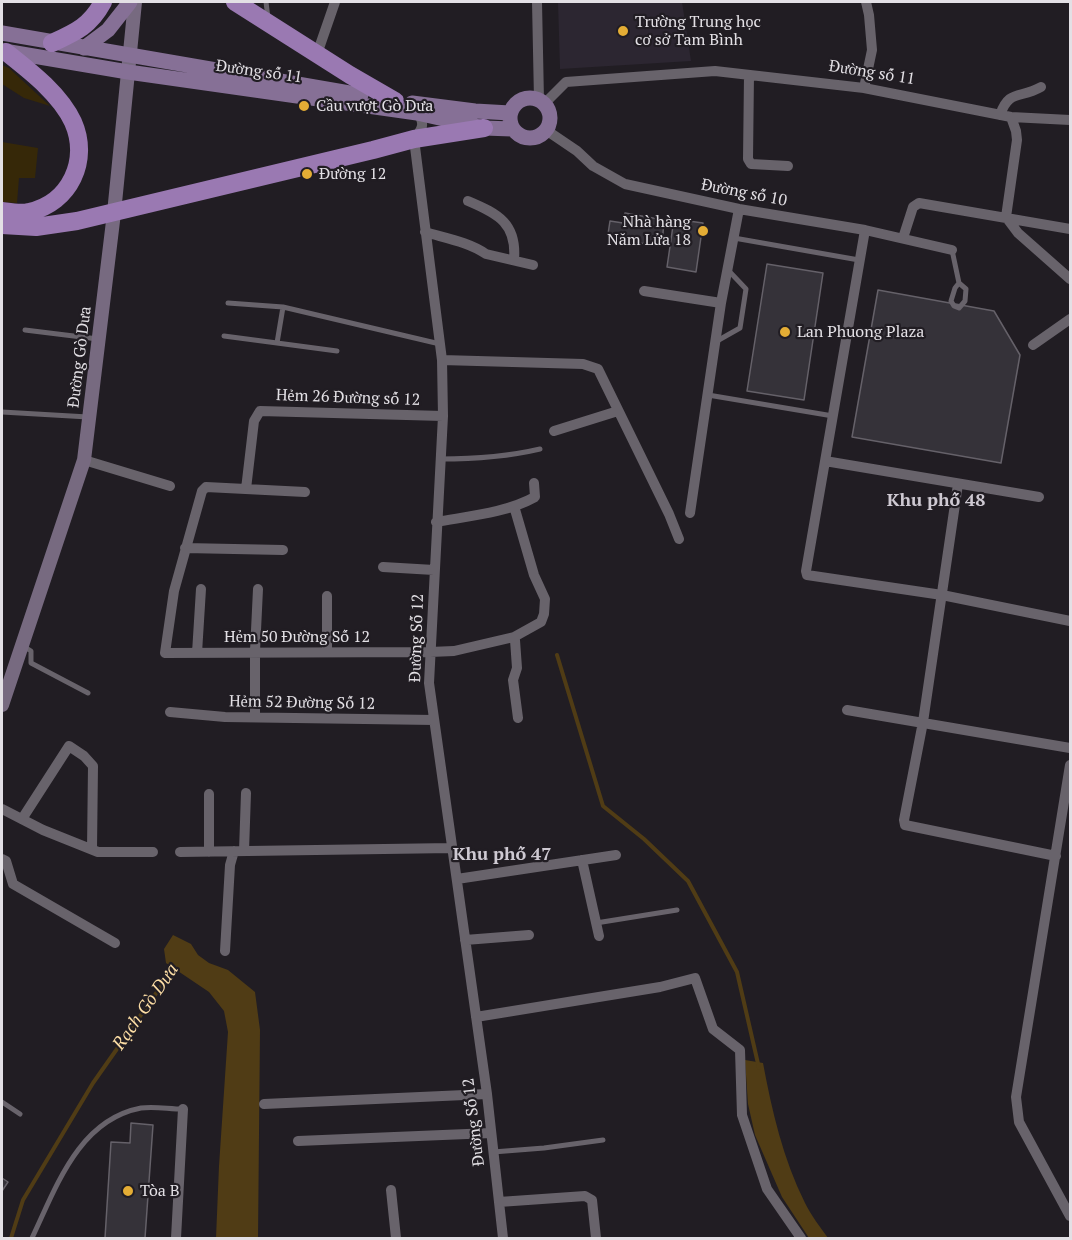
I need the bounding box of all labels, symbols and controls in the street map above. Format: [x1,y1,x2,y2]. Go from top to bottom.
place label: Trường Trung học cơ sở Tam Bình [635,12,761,50]
marker: Trường Trung học cơ sở Tam Bình [616,24,630,38]
street label: Đường số 11 [215,56,303,88]
street label: Đường số 11 [828,57,916,89]
place label: Cầu vượt Gò Dưa [316,96,433,116]
marker: Cầu vượt Gò Dưa [297,99,311,113]
place label: Đường 12 [319,164,386,184]
marker: Đường 12 [300,167,314,181]
street label: Đường số 10 [699,175,789,211]
place label: Nhà hàng Năm Lửa 18 [607,212,691,250]
marker: Nhà hàng Năm Lửa 18 [696,224,710,238]
street label: Đường Gò Dưa [64,305,96,409]
place label: Lan Phuong Plaza [797,322,924,342]
marker: Lan Phuong Plaza [778,325,792,339]
street label: Hẻm 26 Đường số 12 [276,386,420,410]
district label: Khu phố 48 [887,490,985,512]
street label: Đường Số 12 [406,593,428,683]
street label: Hẻm 50 Đường Số 12 [224,627,370,647]
street label: Hẻm 52 Đường Số 12 [229,692,375,714]
district label: Khu phố 47 [453,844,551,866]
water label: Rạch Gò Dưa [108,960,184,1054]
street label: Đường Số 12 [459,1077,489,1167]
place label: Tòa B [140,1181,180,1201]
marker: Tòa B [121,1184,135,1198]

